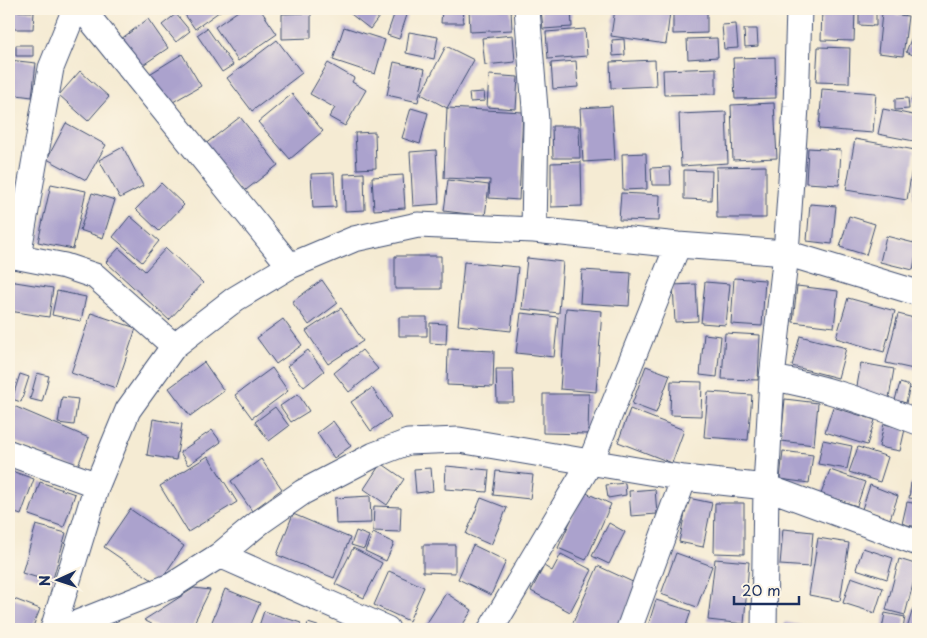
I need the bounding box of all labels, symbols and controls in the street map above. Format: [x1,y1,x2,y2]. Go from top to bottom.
north arrow [32,556,82,606]
scale bar [734,573,800,605]
text: N [34,575,55,587]
text: 20 m [742,578,781,601]

